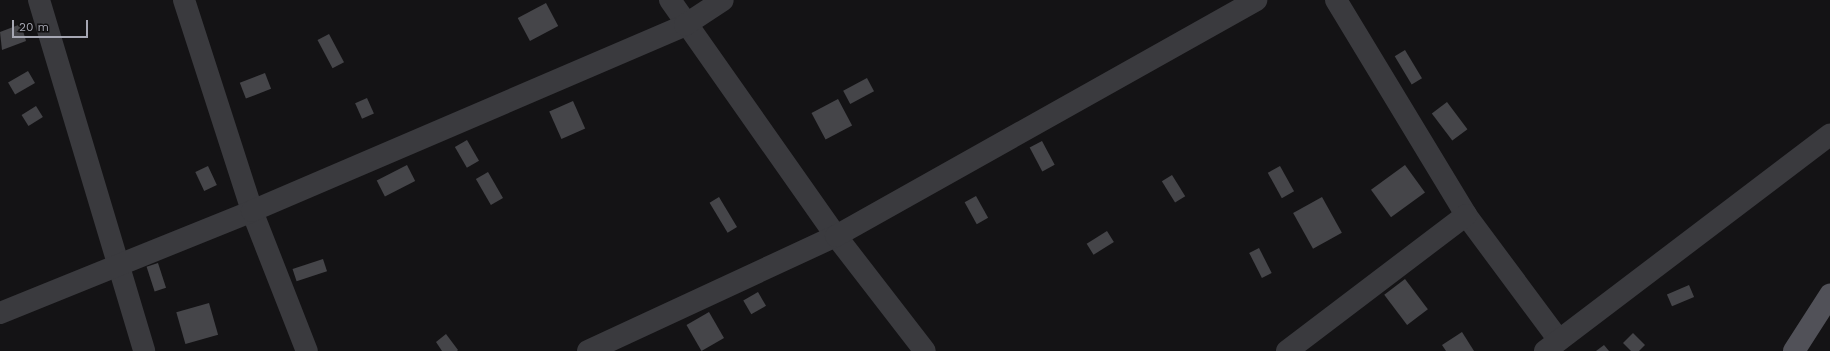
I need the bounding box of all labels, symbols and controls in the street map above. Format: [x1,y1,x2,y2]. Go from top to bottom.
scale bar [14,12,90,38]
text: 20 m [19,20,49,34]

